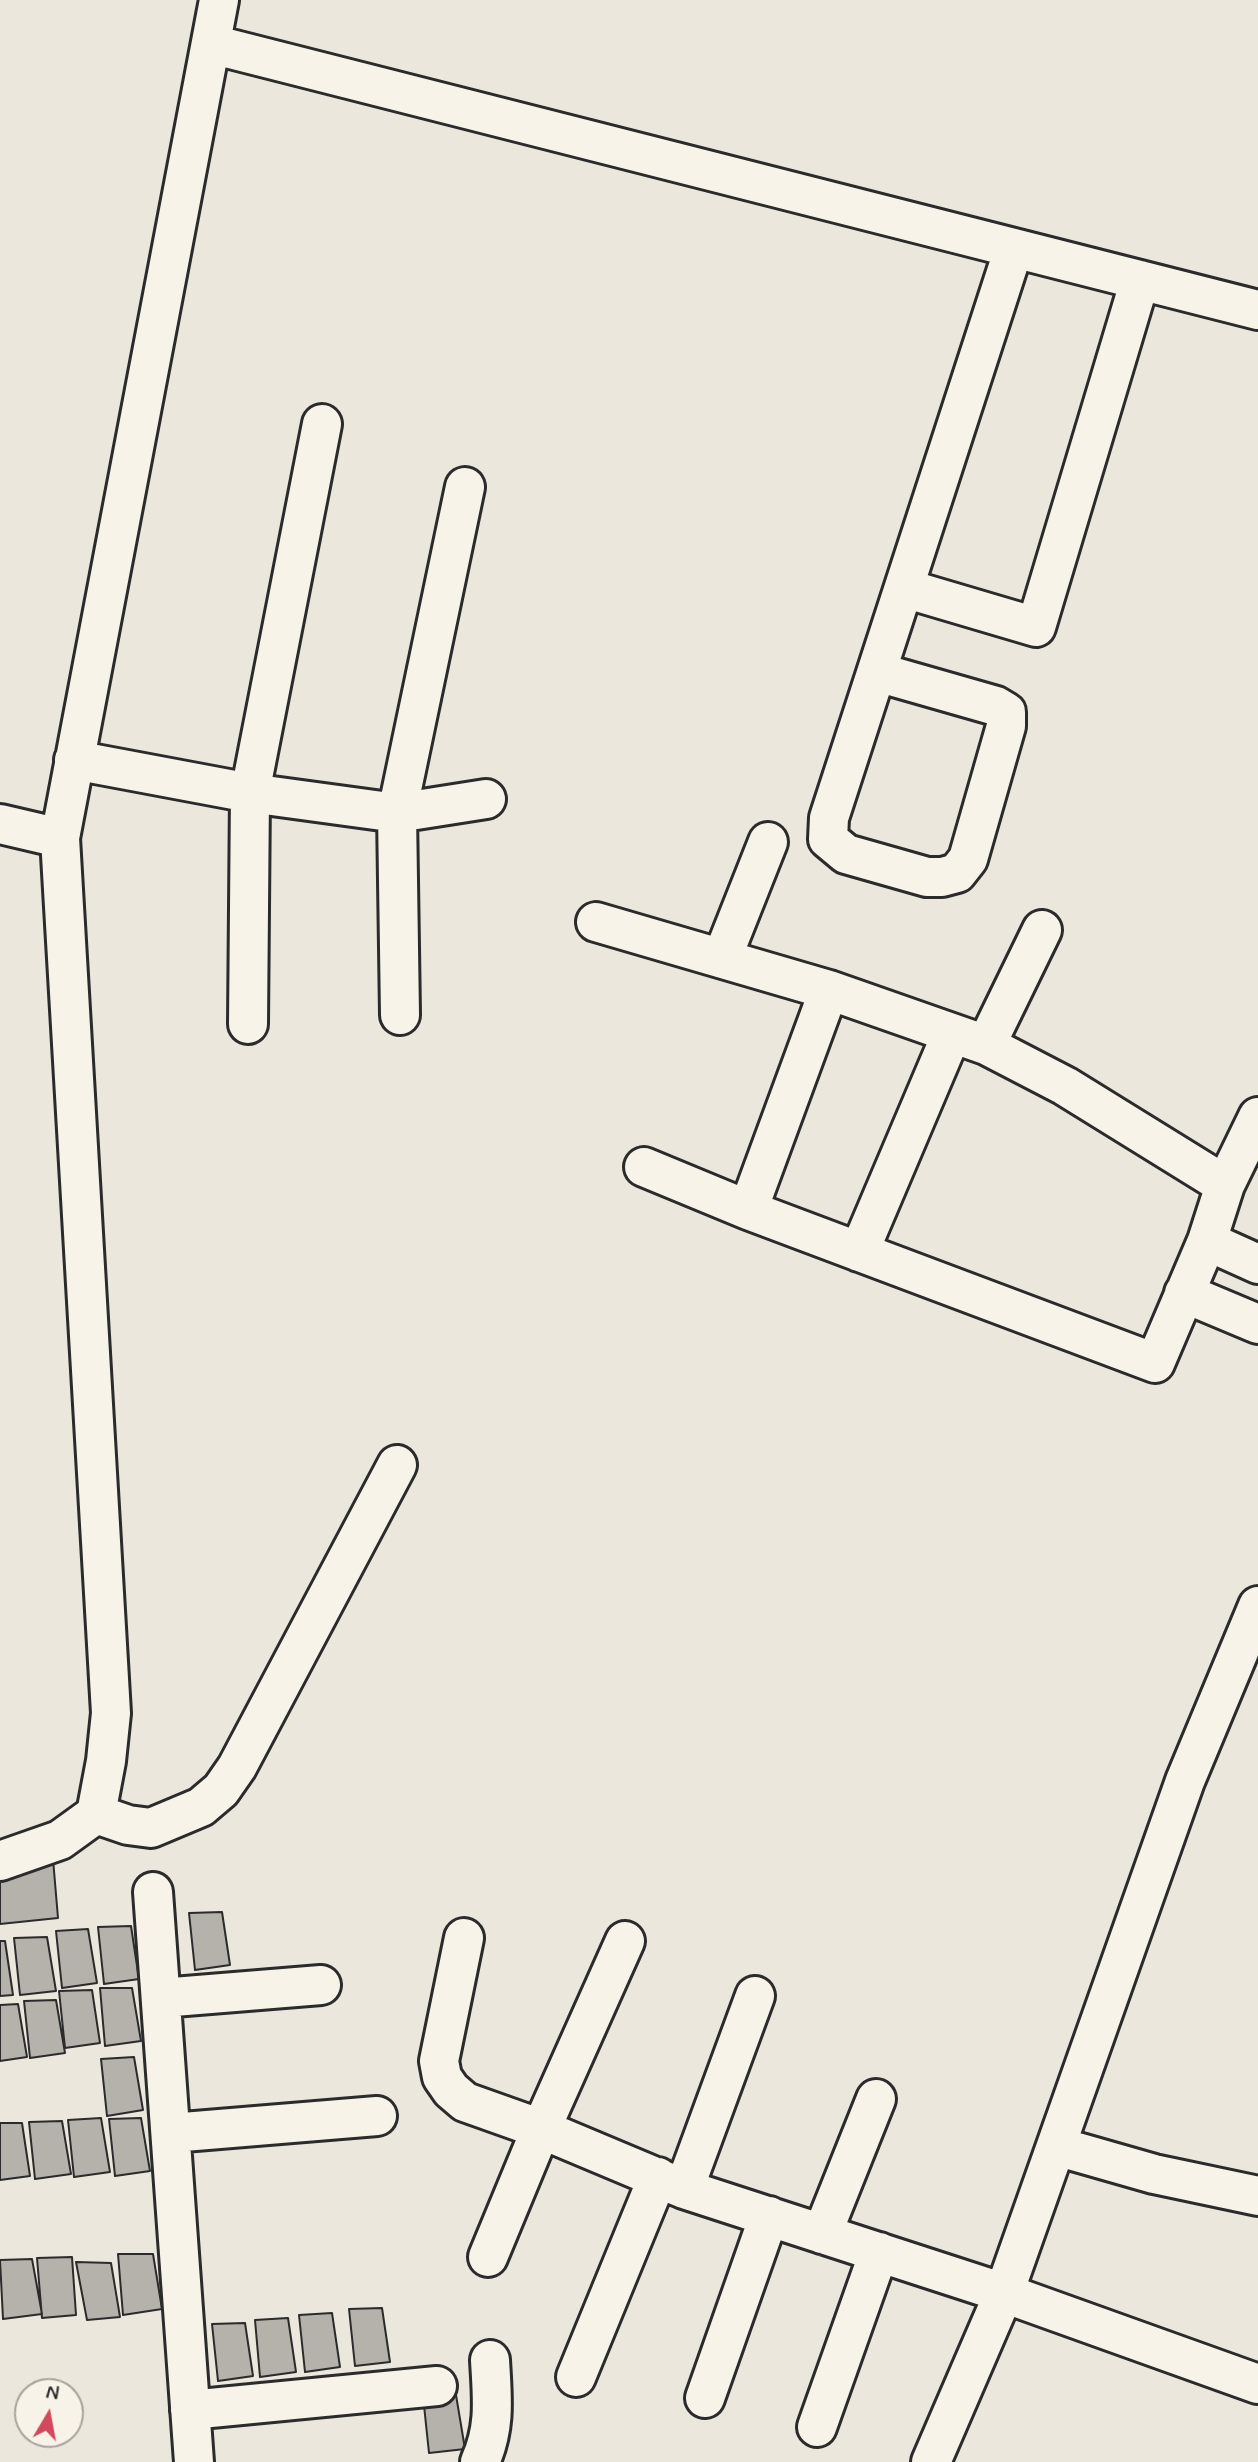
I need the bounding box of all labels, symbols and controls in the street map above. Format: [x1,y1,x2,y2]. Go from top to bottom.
north arrow [14,2378,84,2448]
text: N [44,2380,61,2407]

